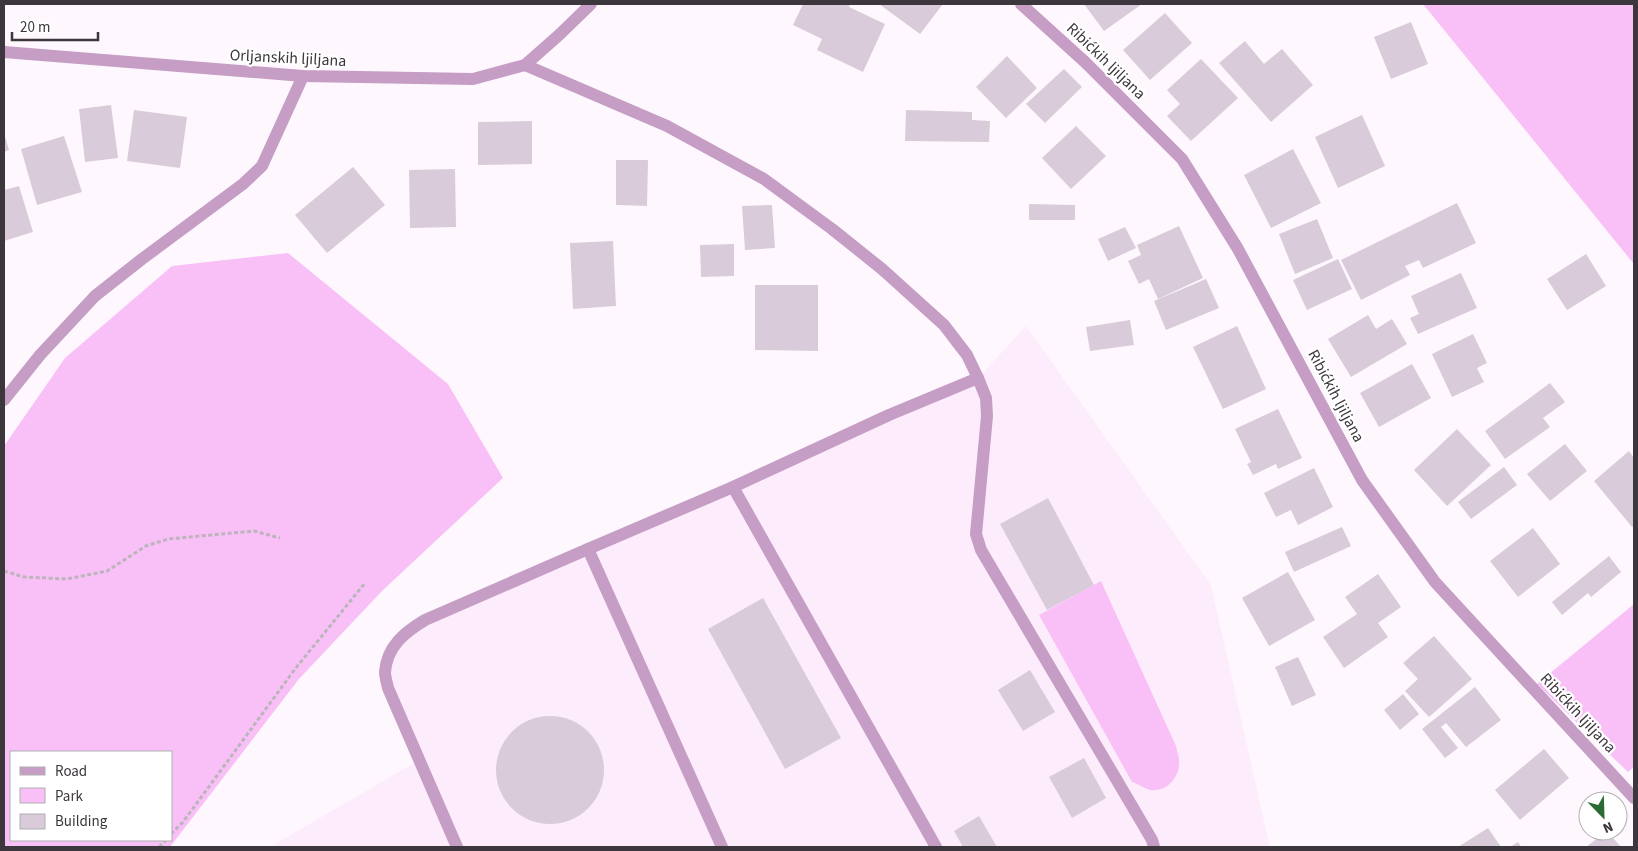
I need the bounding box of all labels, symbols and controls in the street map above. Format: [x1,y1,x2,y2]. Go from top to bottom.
scale bar [12,10,99,42]
text: 20 m [20,17,50,38]
street label: Ribićkih ljiljana [1062,18,1150,104]
street label: Orljanskih ljiljana [229,44,347,72]
street label: Ribićkih ljiljana [1302,346,1370,446]
street label: Ribićkih ljiljana [1535,668,1621,758]
legend [10,751,172,841]
text: Road [55,761,87,782]
text: Park [55,786,84,807]
north arrow [1578,791,1628,841]
text: Building [55,811,108,832]
text: N [1599,816,1616,838]

